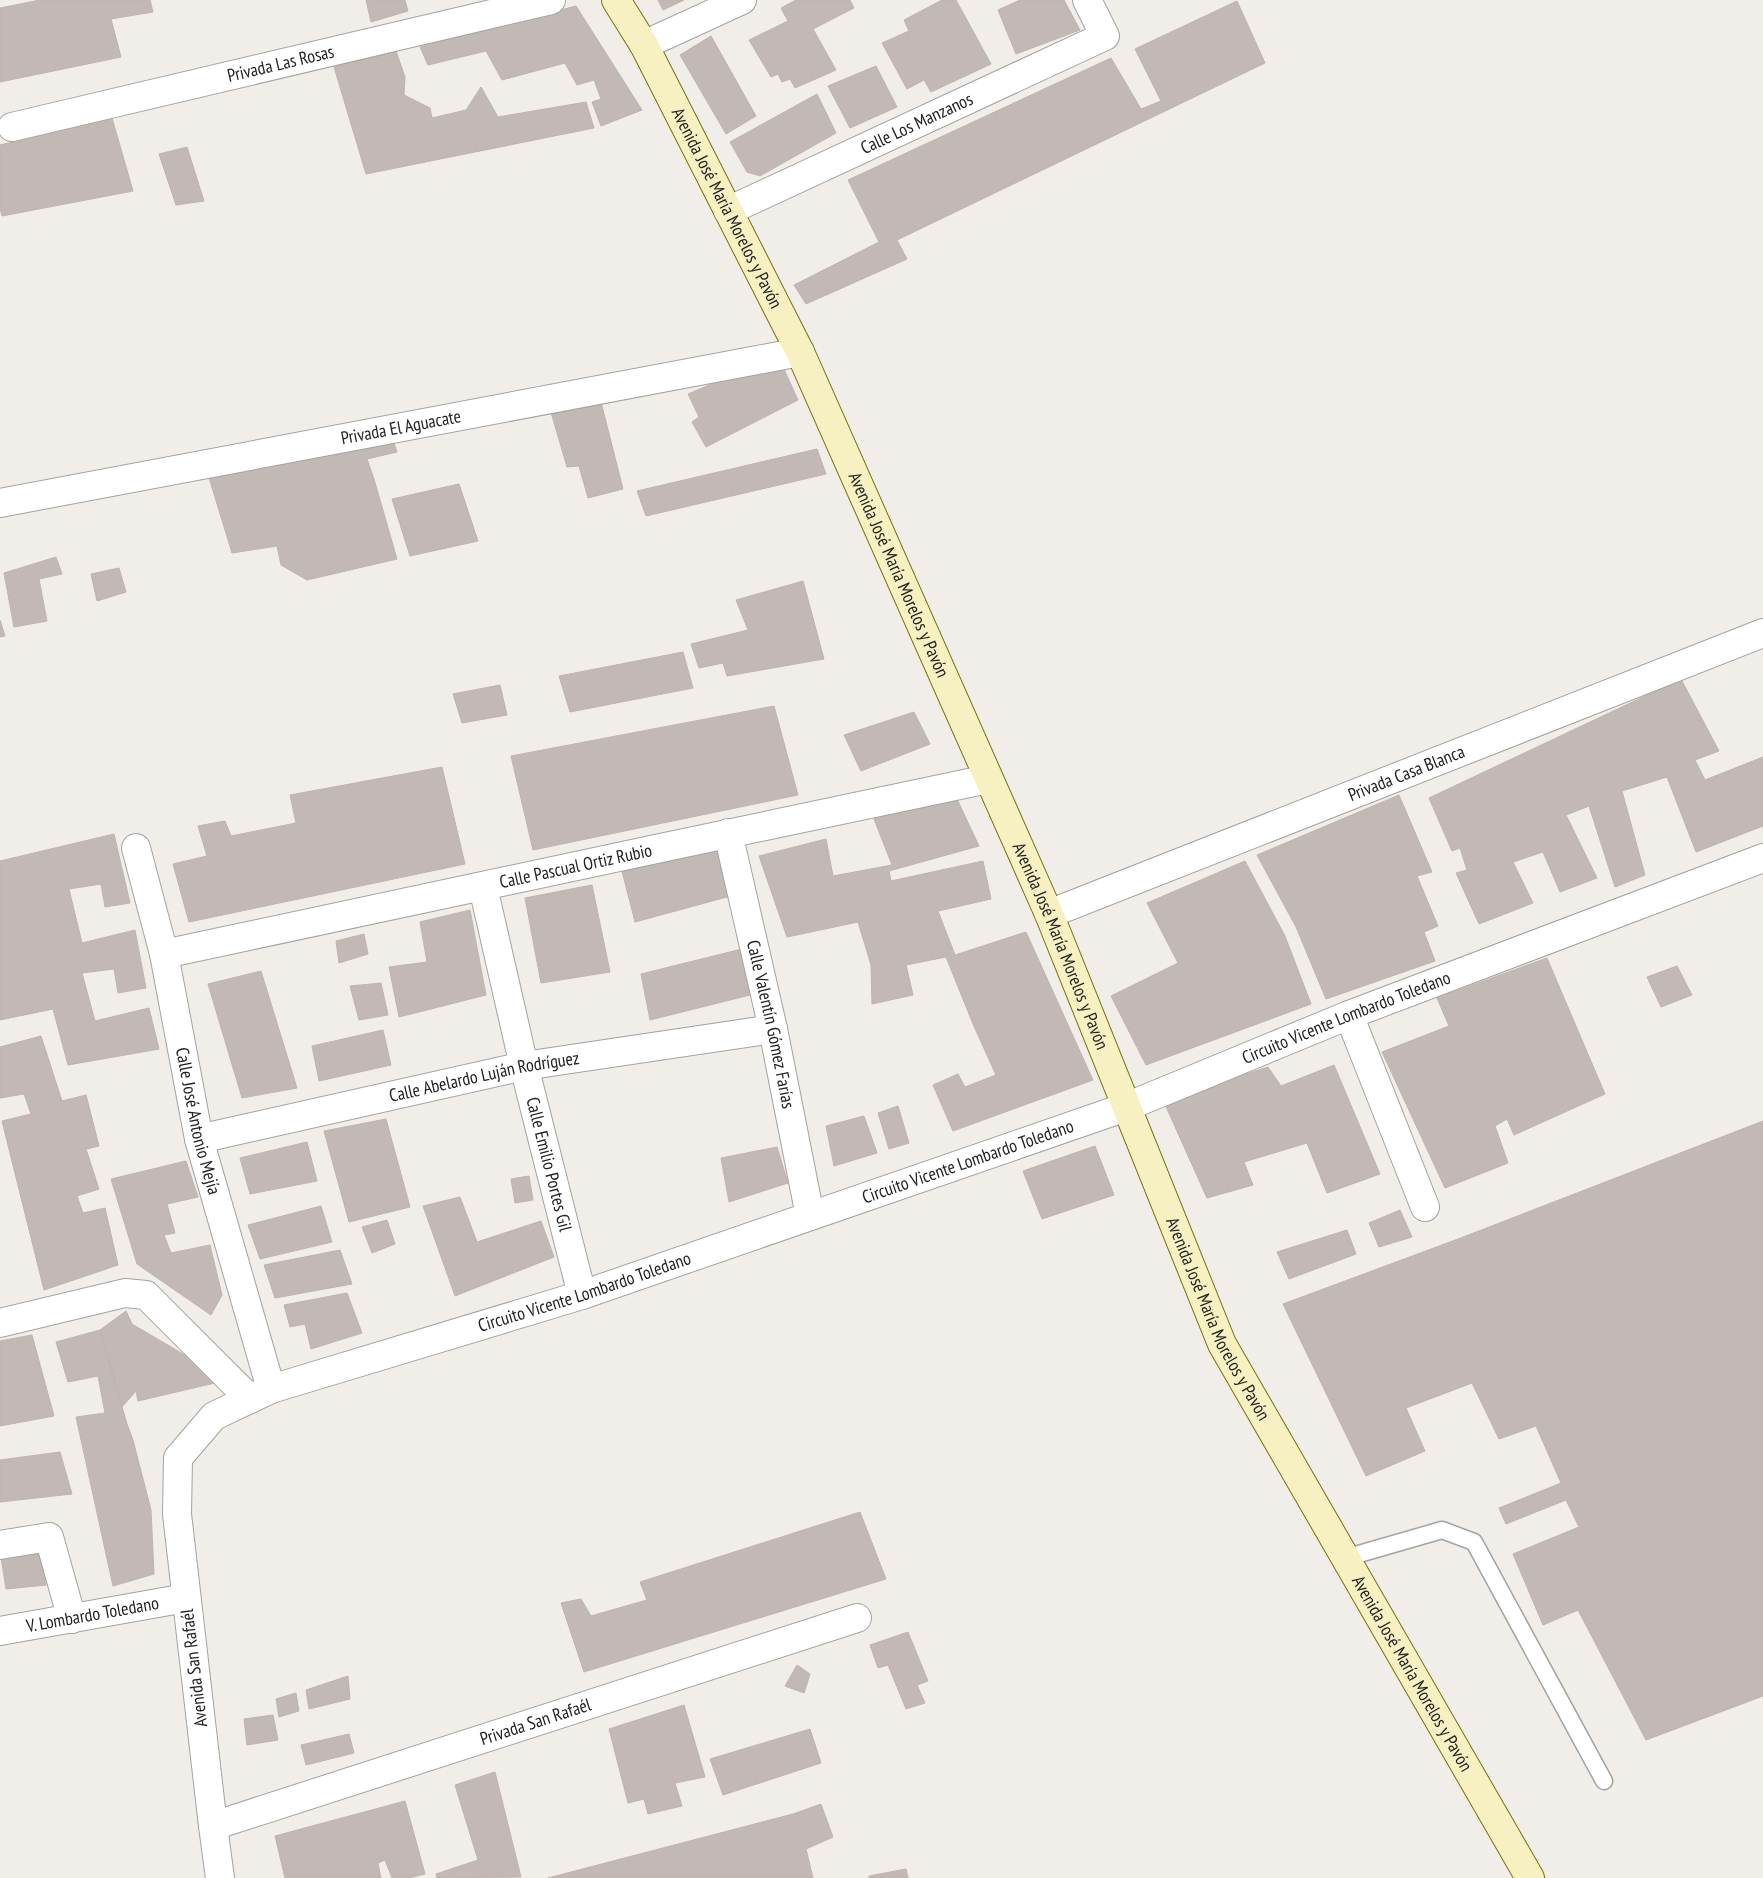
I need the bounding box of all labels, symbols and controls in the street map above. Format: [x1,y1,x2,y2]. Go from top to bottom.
street label: Privada Las Rosas [225,40,336,87]
street label: Calle Los Manzanos [857,87,976,159]
street label: Avenida José María Morelos y Pavón [667,104,788,312]
street label: Privada El Aguacate [339,404,463,449]
street label: Avenida José María Morelos y Pavón [844,468,955,681]
street label: Privada Casa Blanca [1345,740,1468,806]
street label: Calle Pascual Ortiz Rubio [497,838,654,893]
street label: Avenida José María Morelos y Pavón [1008,839,1114,1053]
street label: Calle Valentín Gómez Farías [742,938,800,1110]
street label: Circuito Vicente Lombardo Toledano [1238,966,1454,1069]
street label: Calle José Antonio Mejía [171,1045,226,1197]
street label: Calle Abelardo Luján Rodríguez [387,1046,581,1107]
street label: Calle Emilio Portes Gil [521,1094,578,1235]
street label: Circuito Vicente Lombardo Toledano [859,1114,1077,1208]
street label: Avenida José María Morelos y Pavón [1161,1214,1276,1424]
street label: Circuito Vicente Lombardo Toledano [475,1246,694,1337]
street label: Avenida José María Morelos y Pavón [1347,1571,1478,1775]
street label: V. Lombardo Toledano [23,1591,161,1637]
street label: Avenida San Rafaél [175,1607,212,1728]
street label: Privada San Rafaél [477,1692,595,1750]

